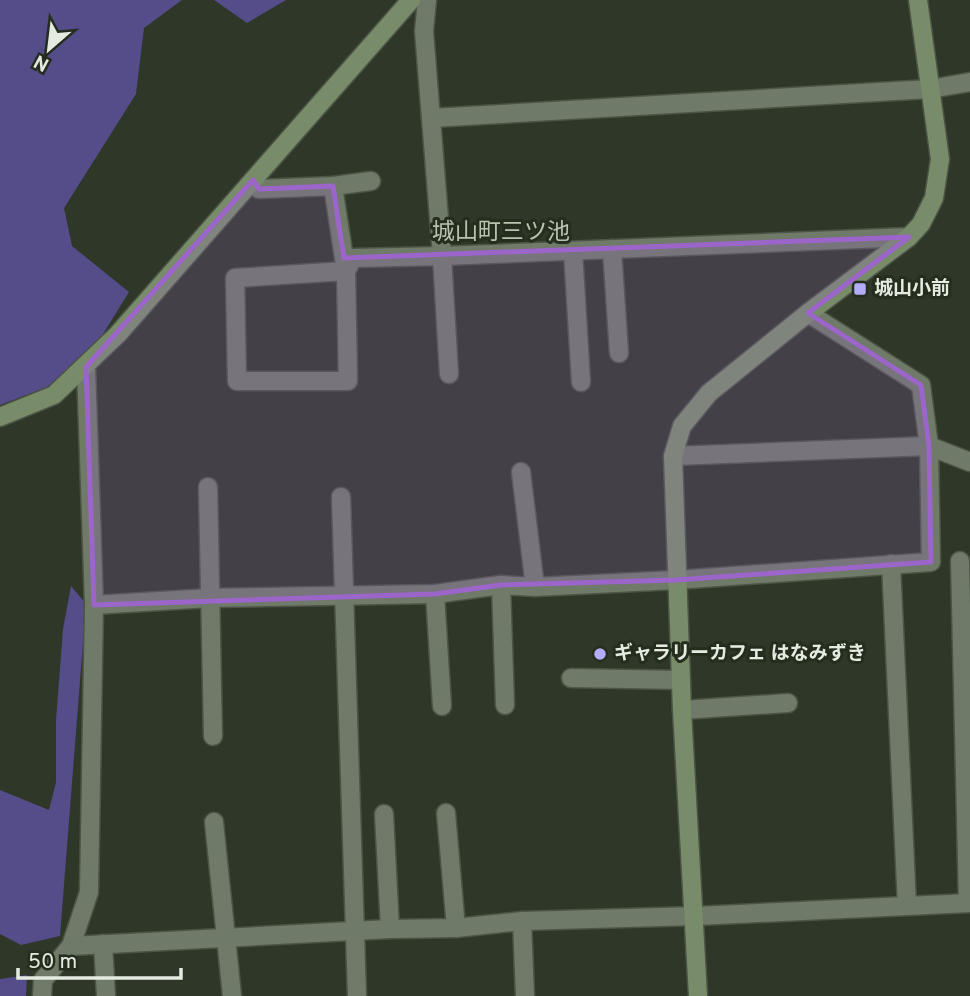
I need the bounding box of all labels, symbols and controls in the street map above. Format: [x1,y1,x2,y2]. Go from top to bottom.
north arrow [14,14,84,84]
text: N [30,48,54,76]
district label: 城山町三ツ池 [432,219,570,248]
place label: 城山小前 [874,277,950,301]
marker: 城山小前 [852,281,868,297]
place label: ギャラリーカフェ はなみずき [614,642,866,666]
marker: ギャラリーカフェ はなみずき [592,646,608,662]
scale bar [18,936,180,980]
text: 50 m [28,949,77,976]

